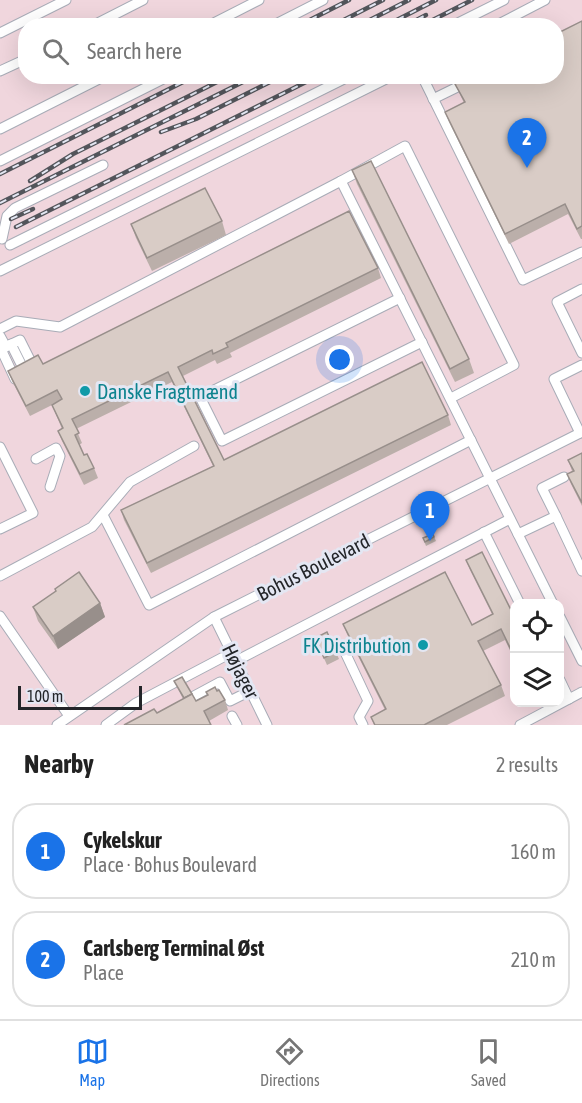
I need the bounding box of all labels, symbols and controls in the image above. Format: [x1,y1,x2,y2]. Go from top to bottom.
search box [18,18,564,84]
icon: search [39,35,72,68]
text: Search here [87,38,182,64]
pin: 2 [508,118,546,168]
your location [325,345,354,374]
place label: Danske Fragtmænd [97,380,238,403]
marker: Danske Fragtmænd [78,384,92,398]
pin: 1 [410,492,450,541]
street label: Bohus Boulevard [253,529,373,605]
map controls [510,599,564,707]
button: locate [510,599,564,653]
place label: FK Distribution [303,634,411,657]
marker: FK Distribution [416,638,430,652]
street label: Højager [218,640,265,703]
button: layers [510,653,564,707]
scale bar [18,683,142,710]
text: 100 m [27,687,63,705]
text: Nearby [24,749,94,779]
text: 2 results [496,753,558,776]
text: Cykelskur [83,827,162,853]
text: 1 [41,840,50,863]
text: 160 m [511,840,556,863]
text: Place · Bohus Boulevard [83,853,257,876]
text: Carlsberg Terminal Øst [83,935,264,961]
text: 2 [41,948,50,971]
text: 210 m [511,948,556,971]
text: Place [83,961,124,984]
tab: Map [76,1035,109,1089]
tab: Directions [260,1035,320,1089]
tab: Saved [471,1035,506,1089]

